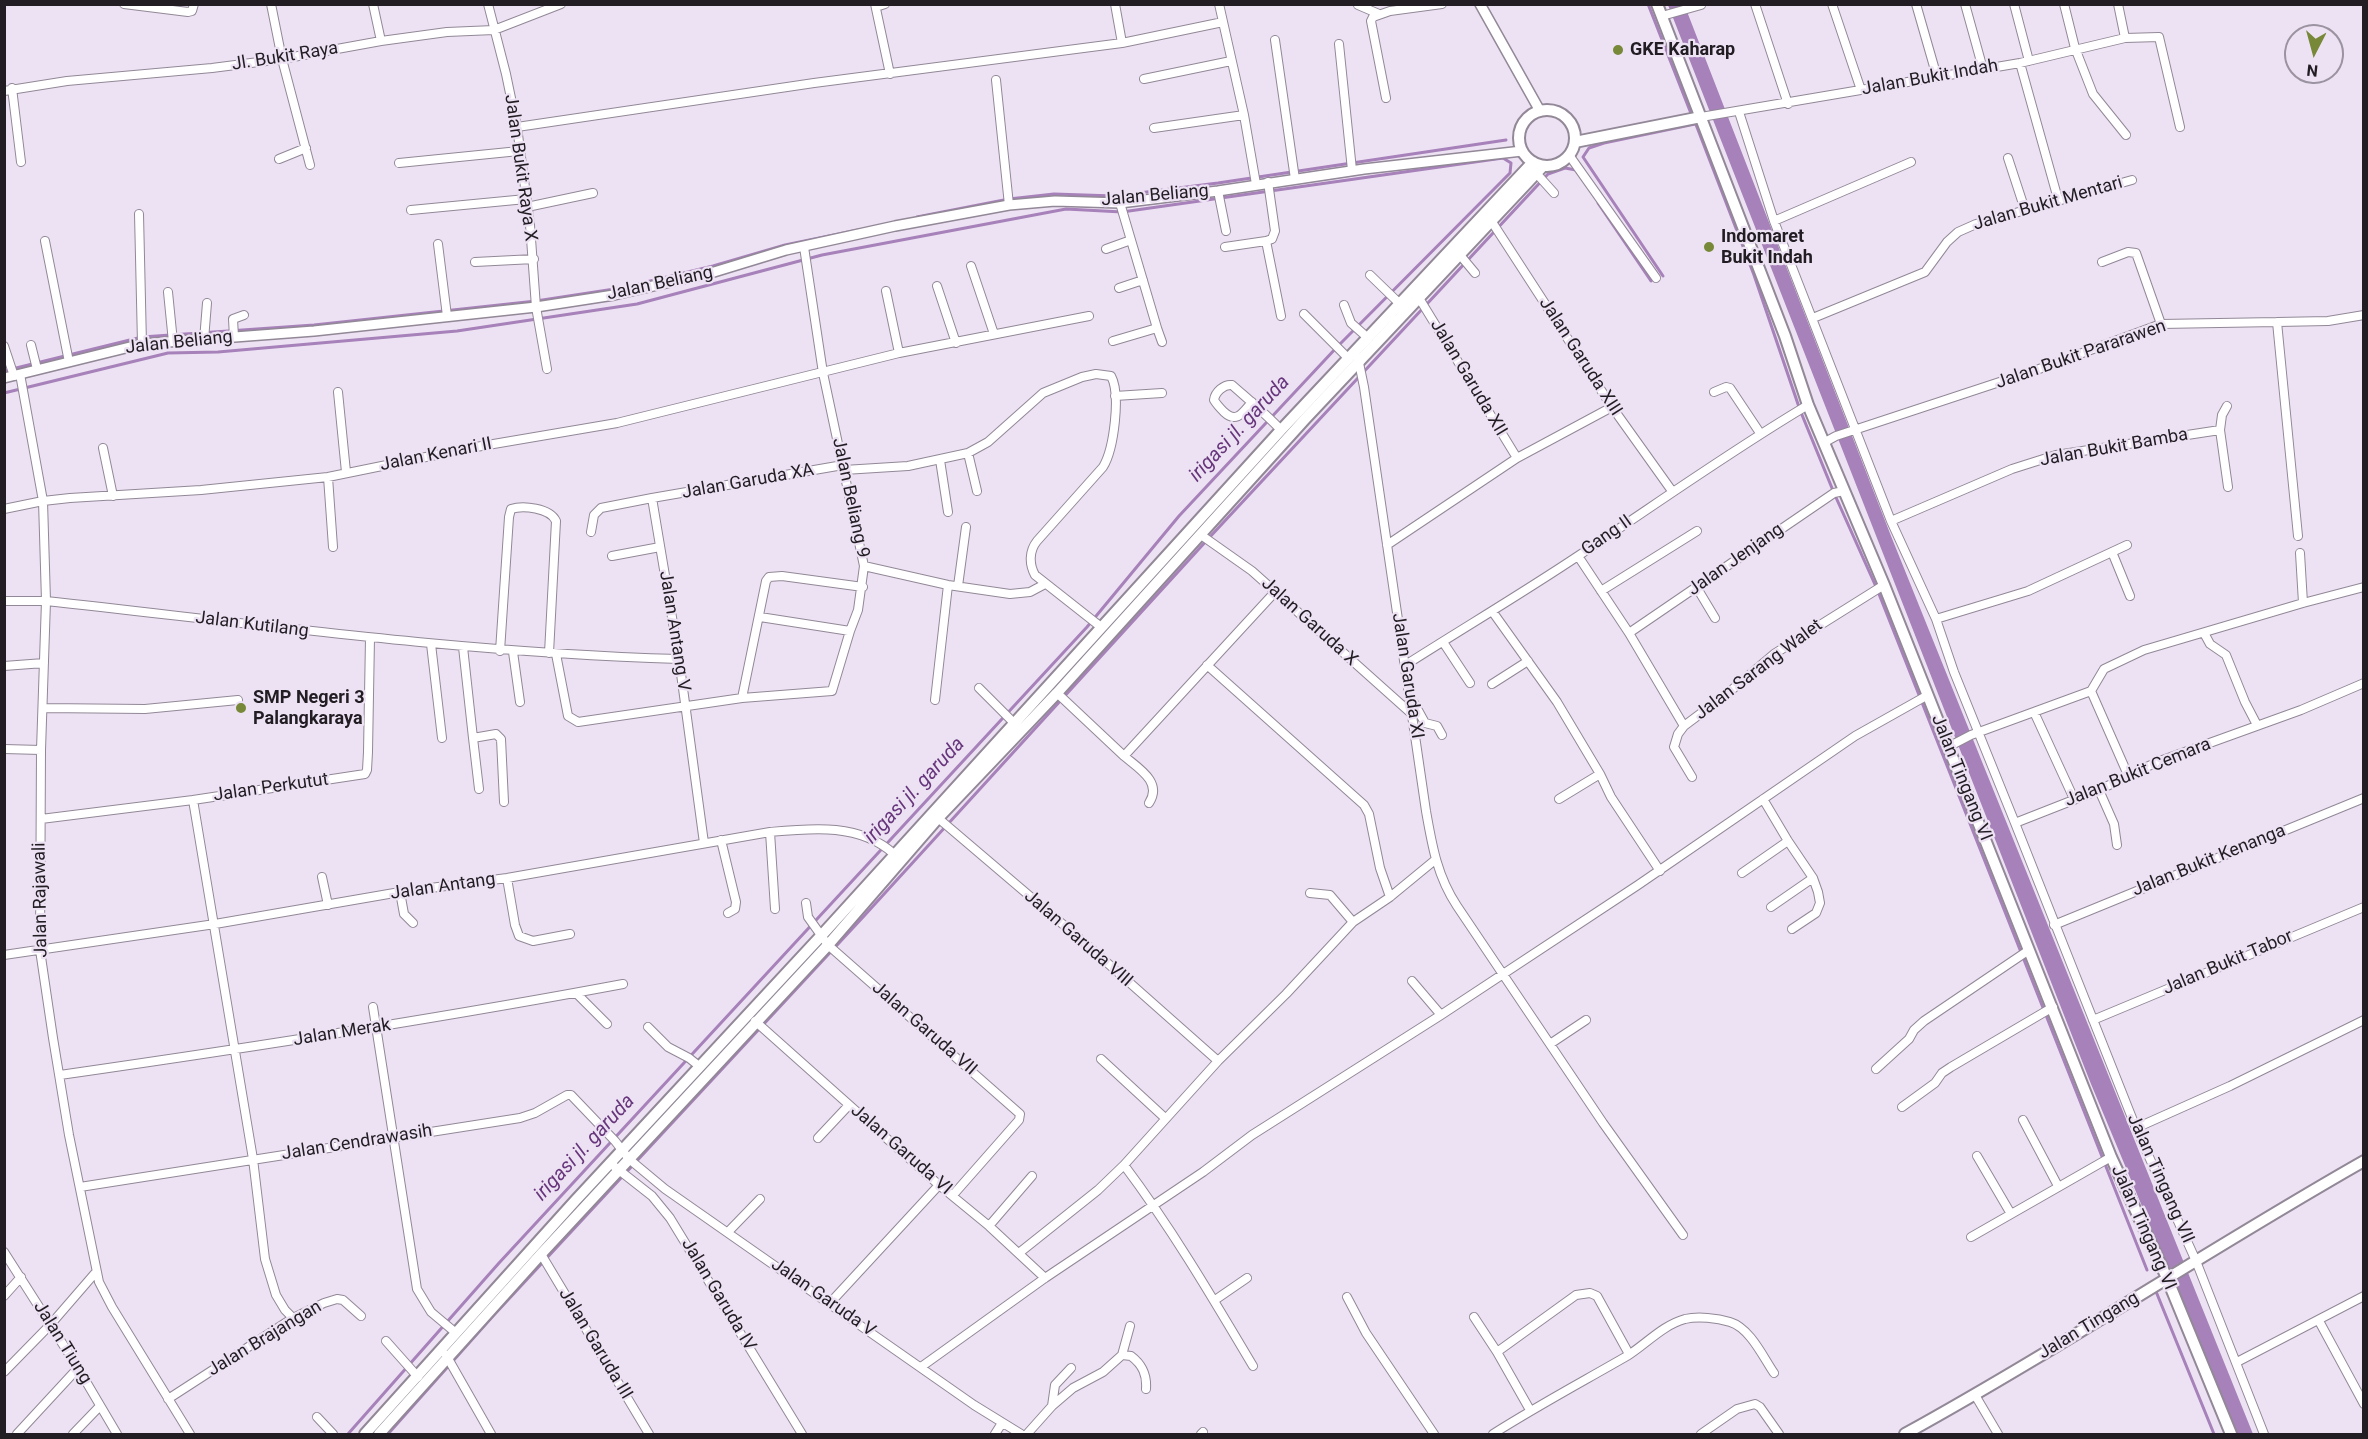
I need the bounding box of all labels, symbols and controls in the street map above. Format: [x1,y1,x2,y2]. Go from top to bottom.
north arrow [2284,24,2344,84]
street label: Jl. Bukit Raya [230,38,340,76]
place label: GKE Kaharap [1630,39,1735,61]
marker: GKE Kaharap [1611,43,1625,57]
street label: Jalan Bukit Indah [1860,55,2000,101]
text: N [2306,60,2319,80]
street label: Jalan Bukit Raya X [499,93,541,243]
street label: Jalan Bukit Mentari [1971,172,2125,236]
street label: Jalan Beliang [1100,181,1210,211]
place label: Indomaret Bukit Indah [1721,226,1813,268]
marker: Indomaret Bukit Indah [1702,240,1716,254]
street label: Jalan Beliang [605,262,715,306]
street label: Jalan Garuda XIII [1534,294,1626,420]
street label: Jalan Garuda XII [1425,316,1511,440]
street label: Jalan Bukit Pararawen [1993,316,2169,394]
street label: Jalan Beliang [124,327,234,359]
water label: irigasi jl. garuda [1185,371,1295,487]
street label: Jalan Bukit Bamba [2038,424,2190,472]
street label: Jalan Kenari II [378,434,494,476]
street label: Jalan Beliang 9 [827,436,873,560]
street label: Jalan Garuda XA [680,460,816,504]
street label: Gang II [1578,511,1636,561]
street label: Jalan Jenjang [1684,519,1788,601]
street label: Jalan Antang V [654,569,694,693]
street label: Jalan Garuda X [1256,573,1362,671]
street label: Jalan Kutilang [194,607,310,643]
street label: Jalan Garuda XI [1386,612,1428,740]
street label: Jalan Sarang Walet [1691,615,1827,725]
place label: SMP Negeri 3 Palangkaraya [253,687,364,730]
marker: SMP Negeri 3 Palangkaraya [234,701,248,715]
street label: Jalan Tingang VI [1926,712,1996,844]
water label: irigasi jl. garuda [860,733,970,849]
street label: Jalan Bukit Cemara [2062,734,2214,812]
street label: Jalan Perkutut [212,769,330,807]
street label: Jalan Bukit Kenanga [2129,820,2289,902]
street label: Jalan Rajawali [29,842,53,958]
street label: Jalan Antang [389,869,497,905]
street label: Jalan Garuda VIII [1019,886,1137,992]
street label: Jalan Bukit Tabor [2160,926,2296,1000]
street label: Jalan Garuda VII [867,978,981,1080]
street label: Jalan Merak [292,1015,392,1051]
water label: irigasi jl. garuda [530,1090,640,1206]
street label: Jalan Garuda VI [846,1100,956,1200]
street label: Jalan Tingang VII [2122,1111,2198,1247]
street label: Jalan Cendrawasih [280,1120,434,1166]
street label: Jalan Tingang VI [2106,1162,2180,1294]
street label: Jalan Garuda IV [676,1235,760,1355]
street label: Jalan Garuda V [767,1254,879,1342]
street label: Jalan Garuda III [553,1285,637,1403]
street label: Jalan Tingang [2035,1288,2143,1364]
street label: Jalan Brajangan [204,1297,326,1381]
street label: Jalan Tiung [28,1298,96,1388]

